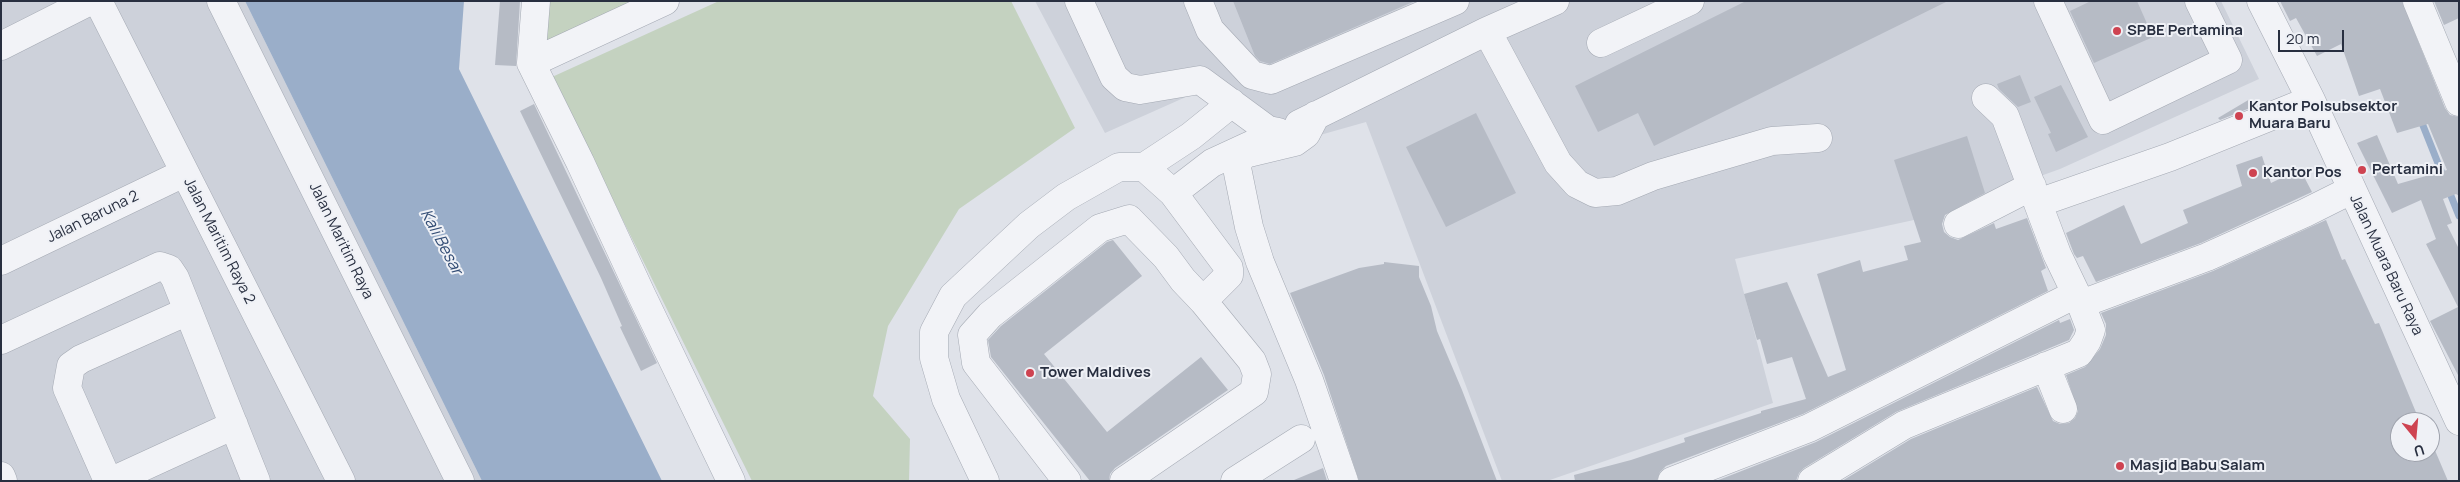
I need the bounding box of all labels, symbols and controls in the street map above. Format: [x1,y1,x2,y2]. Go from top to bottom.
scale bar [2280,20,2346,52]
place label: SPBE Pertamina [2127,22,2243,40]
marker: SPBE Pertamina [2111,25,2123,37]
text: 20 m [2286,28,2319,49]
place label: Kantor Polsubsektor Muara Baru [2249,98,2397,133]
marker: Kantor Polsubsektor Muara Baru [2233,110,2245,122]
place label: Pertamini [2372,161,2443,179]
place label: Kantor Pos [2263,164,2342,182]
marker: Pertamini [2356,164,2368,176]
marker: Kantor Pos [2247,167,2259,179]
street label: Jalan Maritim Raya 2 [179,175,259,307]
street label: Jalan Maritim Raya [305,180,377,302]
street label: Jalan Baruna 2 [44,187,142,247]
street label: Jalan Muara Baru Raya [2345,192,2427,338]
water label: Kali Besar [416,206,466,278]
place label: Tower Maldives [1040,364,1151,382]
marker: Tower Maldives [1024,367,1036,379]
north arrow [2390,412,2440,462]
text: U [2412,440,2427,461]
place label: Masjid Babu Salam [2130,457,2265,475]
marker: Masjid Babu Salam [2114,460,2126,472]

